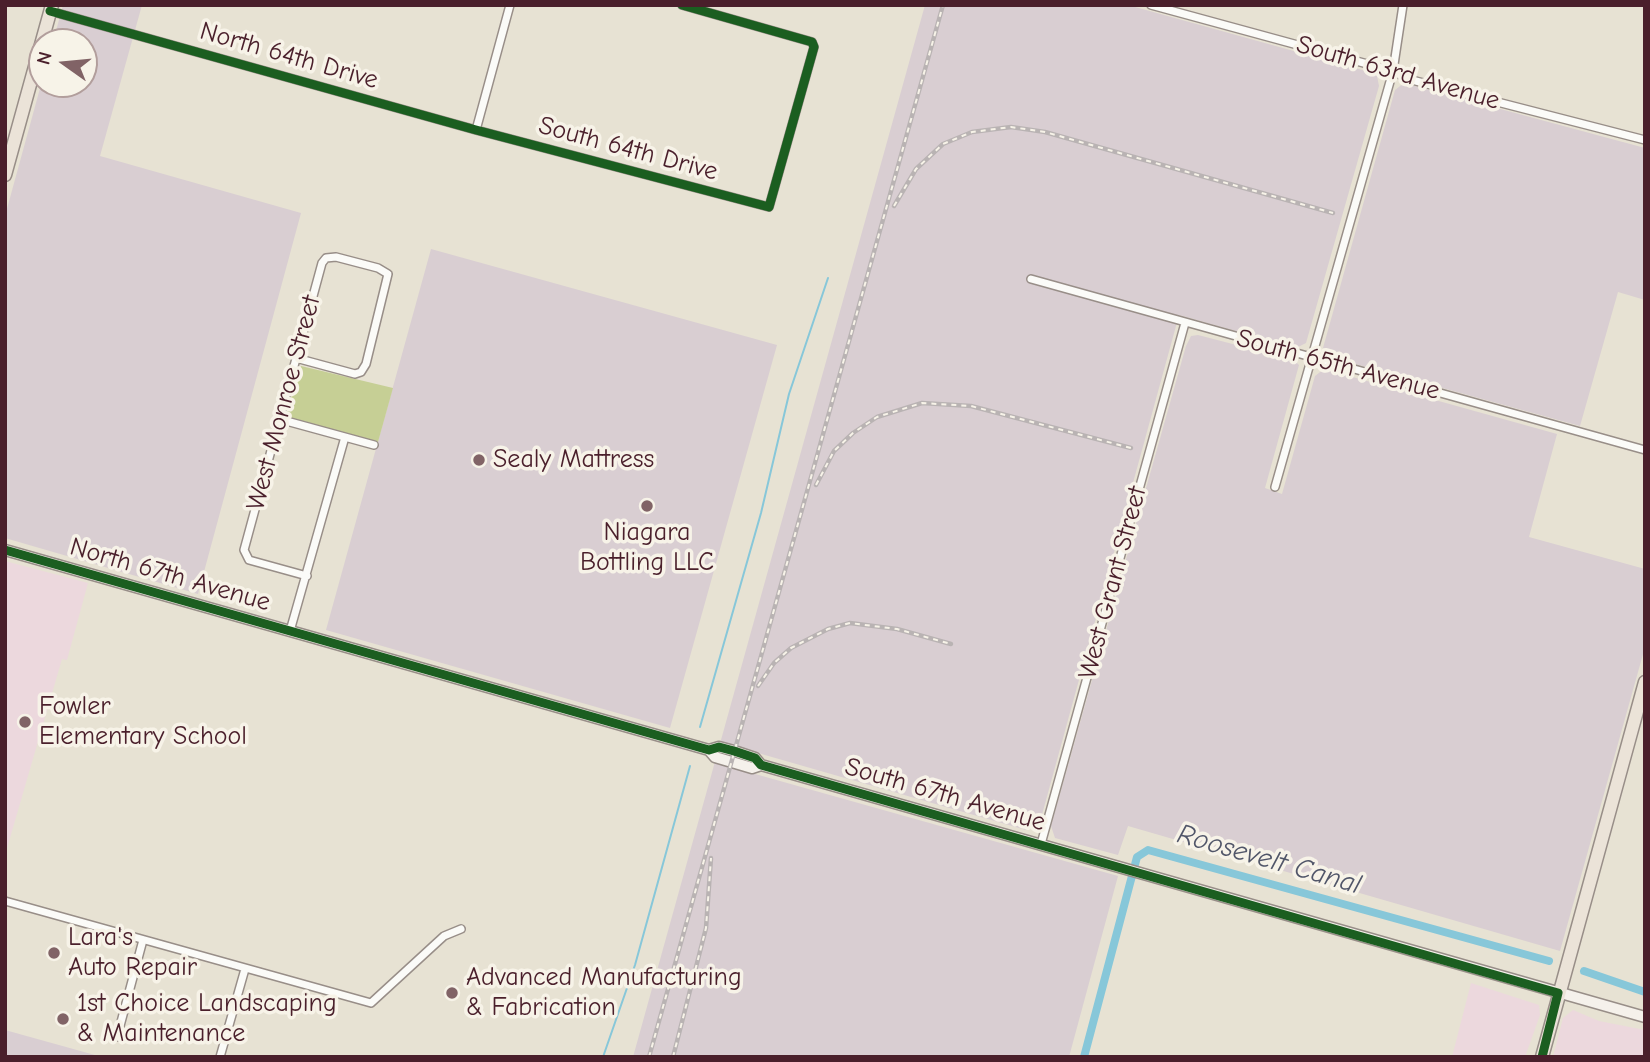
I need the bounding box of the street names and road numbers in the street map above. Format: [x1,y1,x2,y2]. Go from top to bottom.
street label: North 64th Drive [196,16,382,96]
street label: South 63rd Avenue [1293,29,1503,117]
street label: South 64th Drive [535,110,721,188]
street label: West Monroe Street [240,292,328,514]
street label: South 65th Avenue [1233,323,1443,407]
street label: West Grant Street [1072,483,1154,683]
street label: North 67th Avenue [66,531,274,619]
street label: South 67th Avenue [841,751,1049,839]

